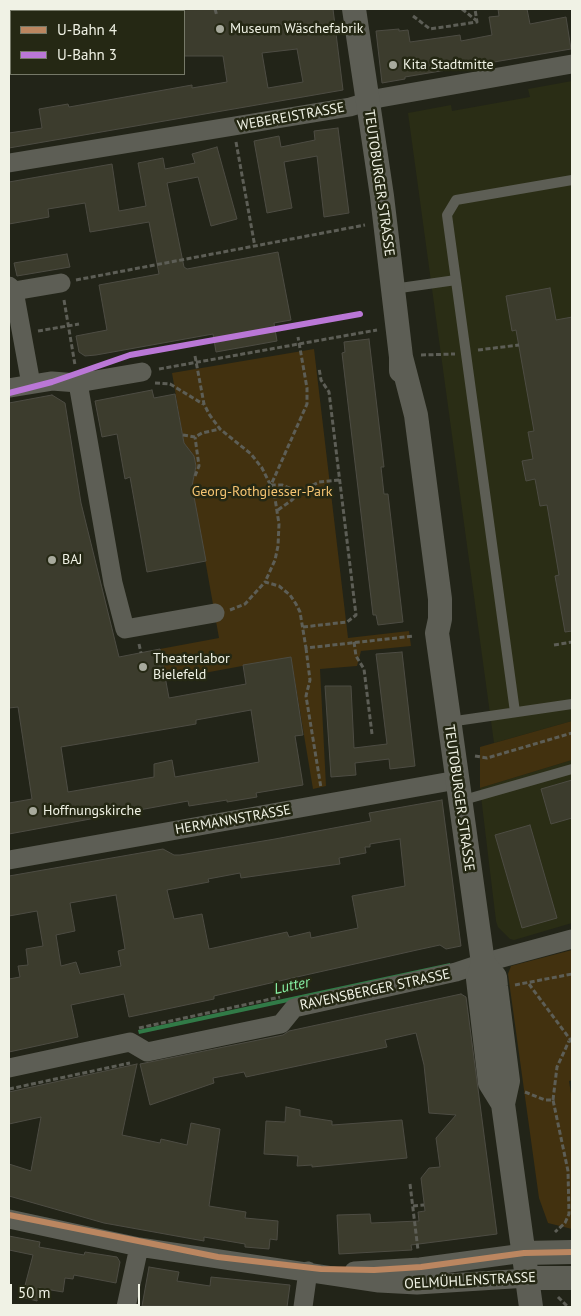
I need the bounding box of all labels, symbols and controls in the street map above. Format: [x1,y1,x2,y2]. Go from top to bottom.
legend [10,10,185,75]
text: U-Bahn 4 [57,20,117,39]
place label: Museum Wäschefabrik [230,21,364,37]
marker: Museum Wäschefabrik [214,23,226,35]
text: U-Bahn 3 [57,45,117,64]
place label: Kita Stadtmitte [403,57,494,73]
marker: Kita Stadtmitte [387,59,399,71]
street label: WEBEREISTRASSE [236,99,346,135]
street label: TEUTOBURGER STRASSE [360,109,398,257]
park label: Georg-Rothgiesser-Park [192,484,332,500]
place label: BAJ [62,552,82,568]
marker: BAJ [46,554,58,566]
place label: Theaterlabor Bielefeld [153,651,230,684]
marker: Theaterlabor Bielefeld [137,661,149,673]
street label: TEUTOBURGER STRASSE [440,724,478,872]
street label: HERMANNSTRASSE [174,802,292,838]
place label: Hoffnungskirche [43,803,141,819]
marker: Hoffnungskirche [27,805,39,817]
street label: RAVENSBERGER STRASSE [298,966,452,1014]
water label: Lutter [272,973,312,999]
street label: OELMÜHLENSTRASSE [404,1269,536,1293]
scale bar [12,1274,142,1306]
text: 50 m [18,1283,51,1302]

